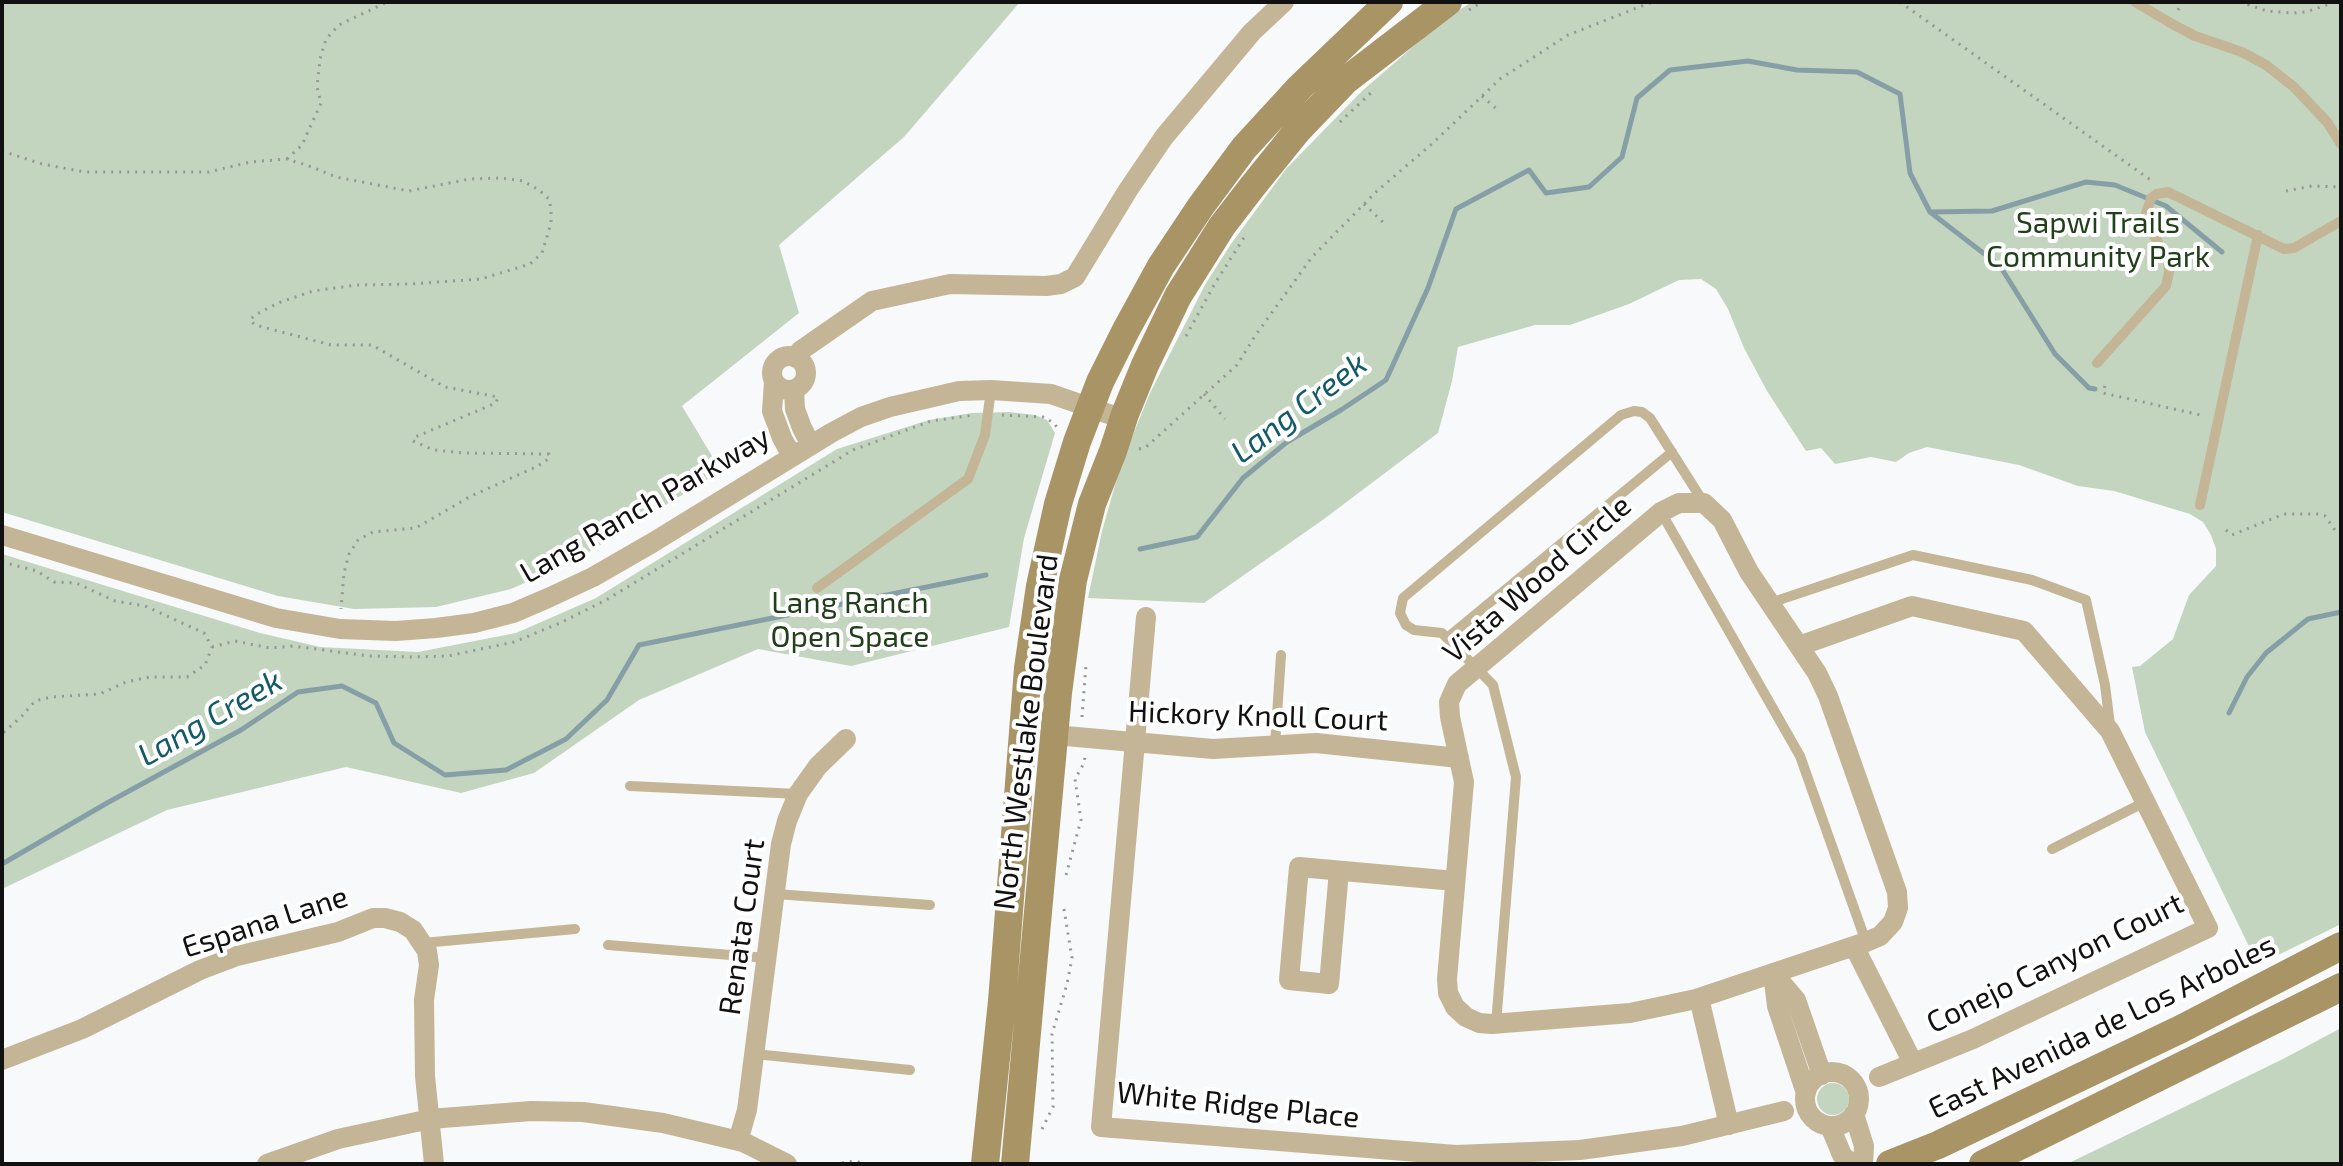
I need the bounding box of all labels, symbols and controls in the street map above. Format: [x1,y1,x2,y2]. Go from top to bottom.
park label: Sapwi Trails Community Park [1986,205,2210,276]
water label: Lang Creek [1223,344,1375,472]
street label: Lang Ranch Parkway [514,419,776,591]
street label: Vista Wood Circle [1436,488,1638,670]
street label: North Westlake Boulevard [986,552,1066,912]
park label: Lang Ranch Open Space [771,585,929,656]
water label: Lang Creek [131,661,289,775]
street label: Hickory Knoll Court [1127,693,1389,739]
street label: Renata Court [712,837,772,1017]
street label: Espana Lane [178,878,352,966]
street label: Conejo Canyon Court [1921,885,2189,1041]
street label: East Avenida de Los Arboles [1923,927,2281,1127]
street label: White Ridge Place [1115,1074,1361,1136]

